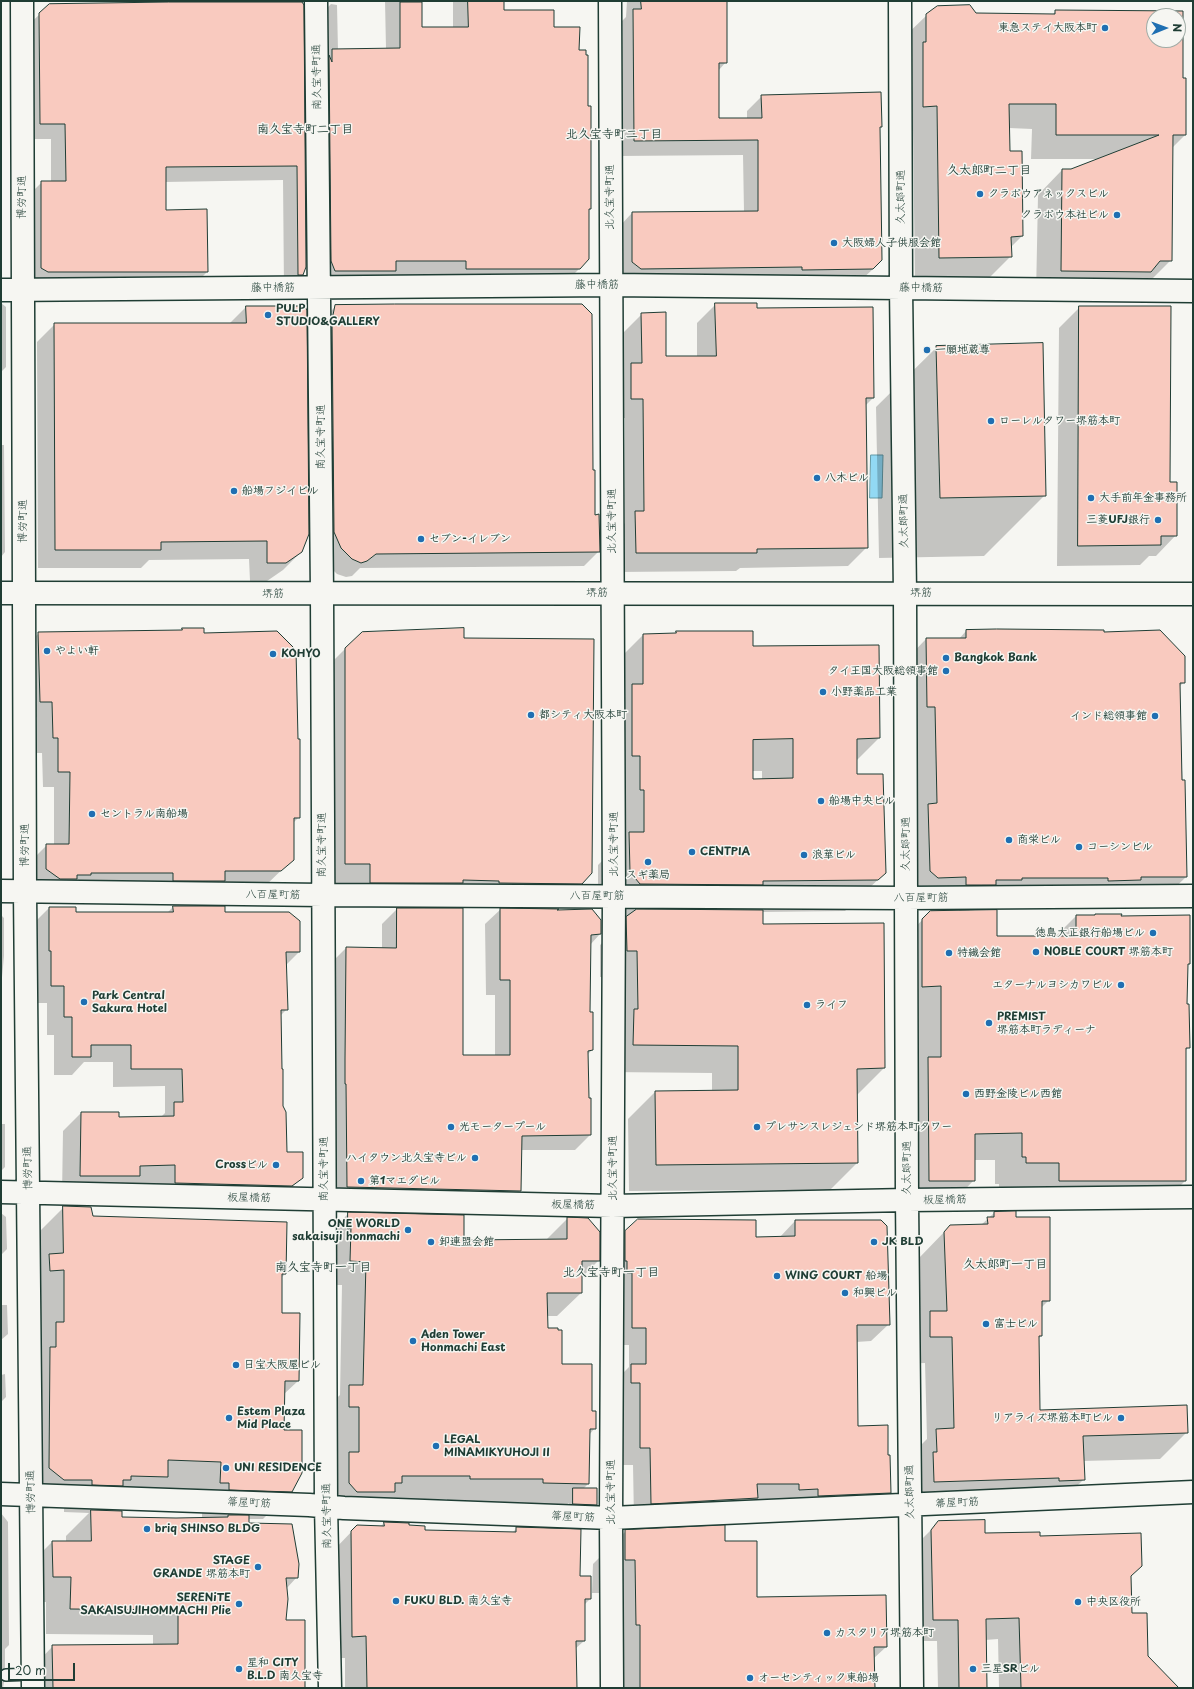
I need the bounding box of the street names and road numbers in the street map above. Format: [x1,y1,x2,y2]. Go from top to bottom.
street label: 南久宝寺町通 [310,44,324,110]
street label: 北久宝寺町通 [603,164,617,230]
street label: 久太郎町通 [894,170,908,224]
street label: 博労町通 [15,175,29,219]
street label: 藤中橋筋 [575,278,619,292]
street label: 藤中橋筋 [251,281,295,295]
street label: 藤中橋筋 [899,281,943,295]
street label: 南久宝寺町通 [314,404,328,470]
street label: 北久宝寺町通 [605,488,619,554]
street label: 久太郎町通 [897,493,911,549]
street label: 博労町通 [16,499,30,543]
street label: 堺筋 [586,586,608,600]
street label: 堺筋 [910,586,932,600]
street label: 堺筋 [262,587,284,601]
street label: 北久宝寺町通 [607,811,621,877]
street label: 南久宝寺町通 [315,812,329,878]
street label: 久太郎町通 [899,817,913,871]
street label: 博労町通 [18,823,32,867]
street label: 八百屋町筋 [245,888,301,902]
street label: 八百屋町筋 [570,889,624,903]
street label: 八百屋町筋 [894,891,948,905]
street label: 北久宝寺町通 [606,1135,620,1201]
street label: 南久宝寺町通 [317,1136,331,1202]
street label: 久太郎町通 [900,1141,914,1195]
street label: 博労町通 [21,1146,35,1190]
street label: 板屋橋筋 [227,1191,271,1205]
street label: 板屋橋筋 [923,1193,967,1207]
street label: 板屋橋筋 [551,1198,595,1212]
street label: 北久宝寺町通 [604,1459,618,1525]
street label: 久太郎町通 [903,1464,917,1520]
street label: 博労町通 [24,1470,38,1514]
street label: 南久宝寺町通 [320,1483,334,1549]
street label: 箒屋町筋 [935,1495,979,1511]
street label: 箒屋町筋 [227,1496,271,1510]
street label: 箒屋町筋 [551,1510,595,1524]

